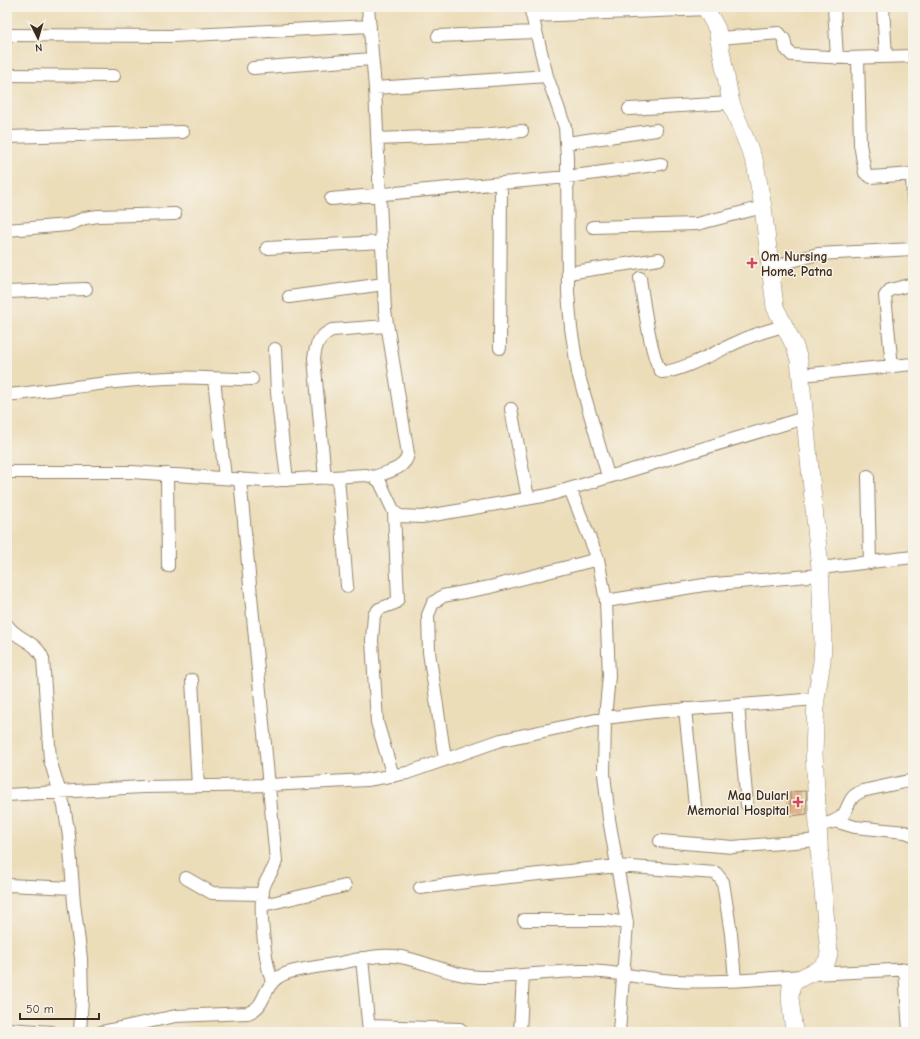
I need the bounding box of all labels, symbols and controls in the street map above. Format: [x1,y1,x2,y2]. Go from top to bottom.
north arrow [18,18,58,58]
text: N [35,41,43,54]
place label: Om Nursing Home, Patna [761,249,833,279]
marker: Om Nursing Home, Patna [746,257,758,269]
place label: Maa Dulari Memorial Hospital [687,788,789,818]
marker: Maa Dulari Memorial Hospital [792,796,804,808]
scale bar [20,995,99,1021]
text: 50 m [26,1002,54,1016]

